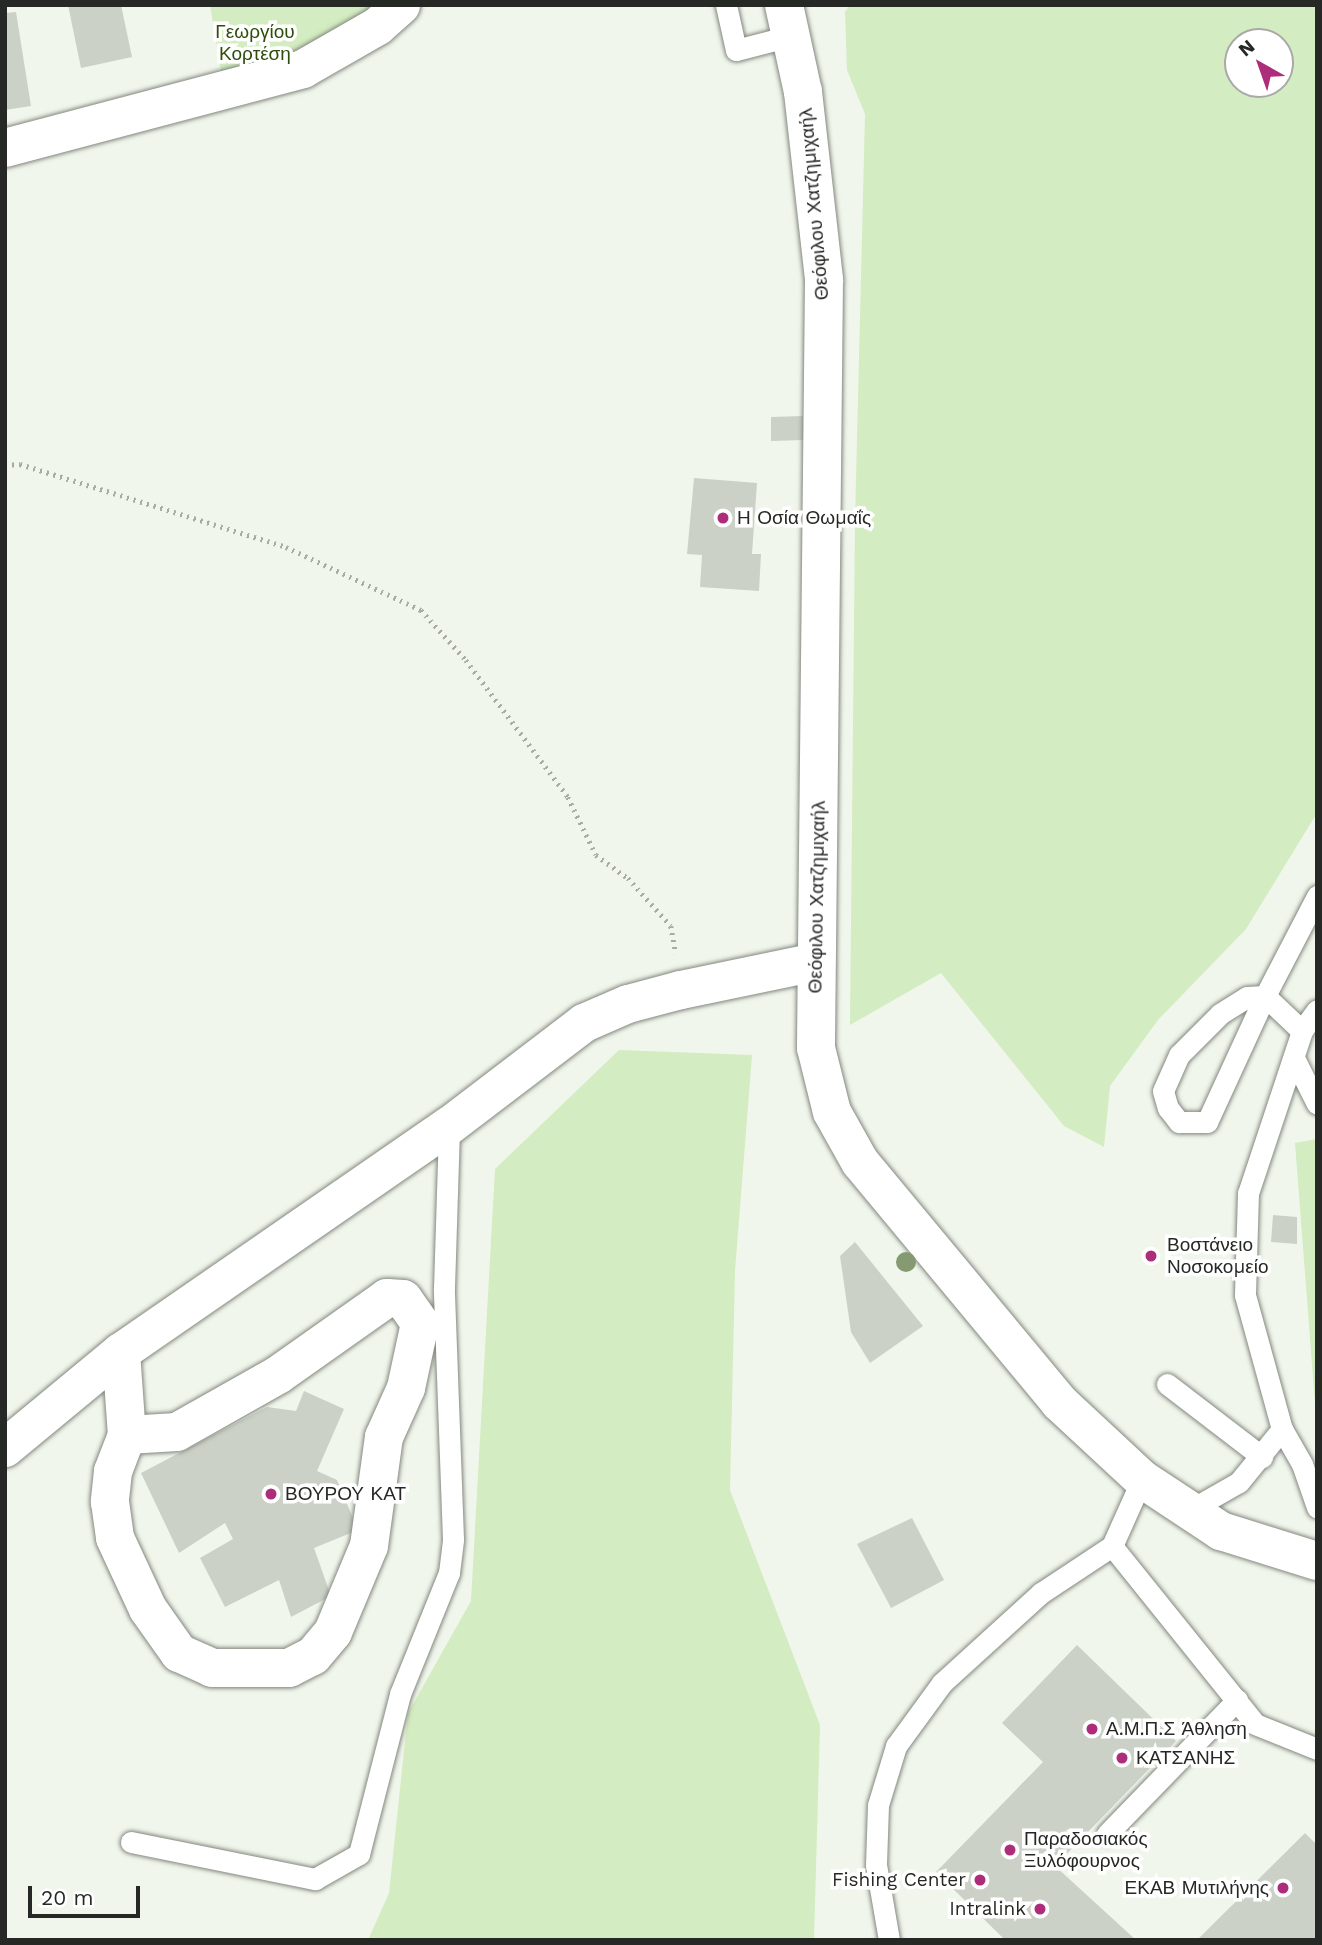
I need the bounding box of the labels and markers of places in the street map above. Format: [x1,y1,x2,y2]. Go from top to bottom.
place label: Η Οσία Θωμαΐς [737,507,871,529]
marker: Η Οσία Θωμαΐς [715,510,731,526]
place label: Βοστάνειο Νοσοκομείο [1167,1234,1268,1278]
marker: Βοστάνειο Νοσοκομείο [1141,1246,1161,1266]
place label: ΒΟΥΡΟΥ ΚΑΤ [285,1483,406,1505]
marker: ΒΟΥΡΟΥ ΚΑΤ [263,1486,279,1502]
place label: Α.Μ.Π.Σ Άθληση [1106,1718,1247,1740]
marker: Α.Μ.Π.Σ Άθληση [1084,1721,1100,1737]
place label: ΚΑΤΣΑΝΗΣ [1136,1747,1235,1769]
marker: ΚΑΤΣΑΝΗΣ [1114,1750,1130,1766]
place label: Παραδοσιακός Ξυλόφουρνος [1024,1828,1148,1872]
marker: Παραδοσιακός Ξυλόφουρνος [1002,1842,1018,1858]
place label: Fishing Center [832,1869,966,1891]
marker: Fishing Center [972,1872,988,1888]
place label: ΕΚΑΒ Μυτιλήνης [1125,1877,1269,1899]
marker: ΕΚΑΒ Μυτιλήνης [1275,1880,1291,1896]
place label: Intralink [949,1898,1026,1920]
marker: Intralink [1032,1901,1048,1917]

